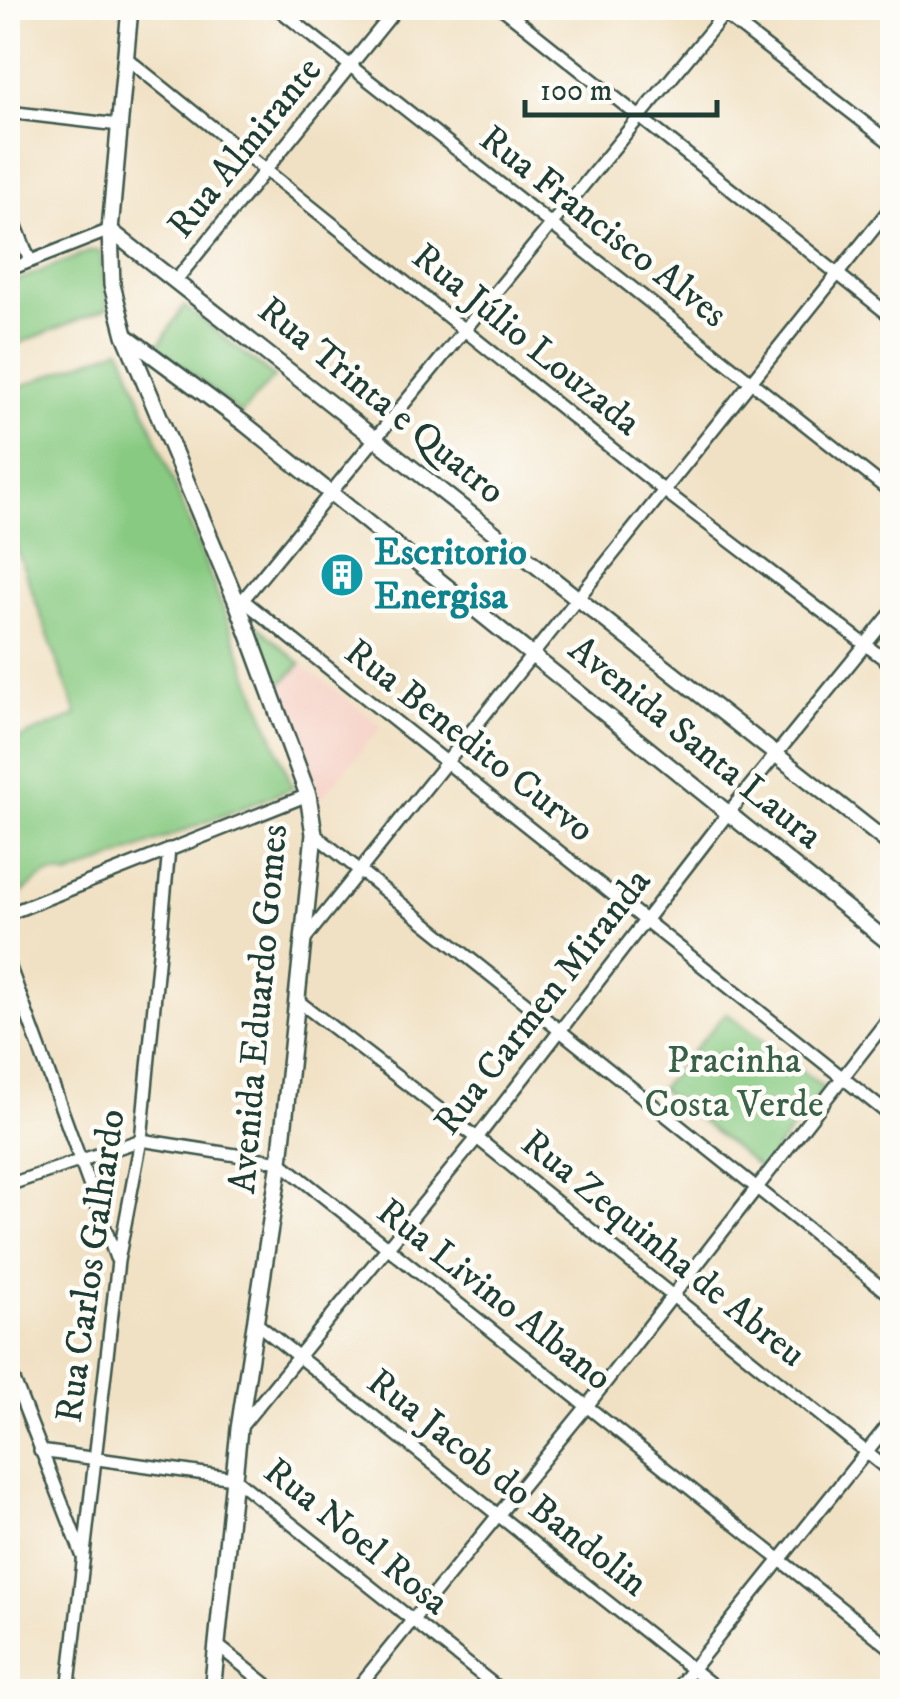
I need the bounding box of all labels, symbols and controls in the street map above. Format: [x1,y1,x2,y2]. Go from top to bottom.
street label: Rua Almirante [157,48,333,248]
scale bar [525,55,718,117]
text: 100 m [540,73,612,110]
street label: Rua Francisco Alves [469,115,737,339]
street label: Rua Júlio Louzada [402,233,650,447]
street label: Rua Trinta e Quatro [248,287,514,515]
place label: Escritorio Energisa [374,529,527,621]
building icon: Escritorio Energisa [319,552,365,598]
street label: Avenida Santa Laura [558,626,832,860]
street label: Rua Benedito Curvo [334,629,604,853]
street label: Avenida Eduardo Gomes [219,822,299,1196]
street label: Rua Carmen Miranda [424,859,662,1145]
park label: Pracinha Costa Verde [644,1037,824,1129]
street label: Rua Carlos Galhardo [45,1106,137,1426]
street label: Rua Zequinha de Abreu [511,1120,815,1378]
street label: Rua Livino Albano [367,1188,621,1402]
street label: Rua Jacob do Bandolin [357,1358,657,1608]
street label: Rua Noel Rosa [254,1448,458,1626]

